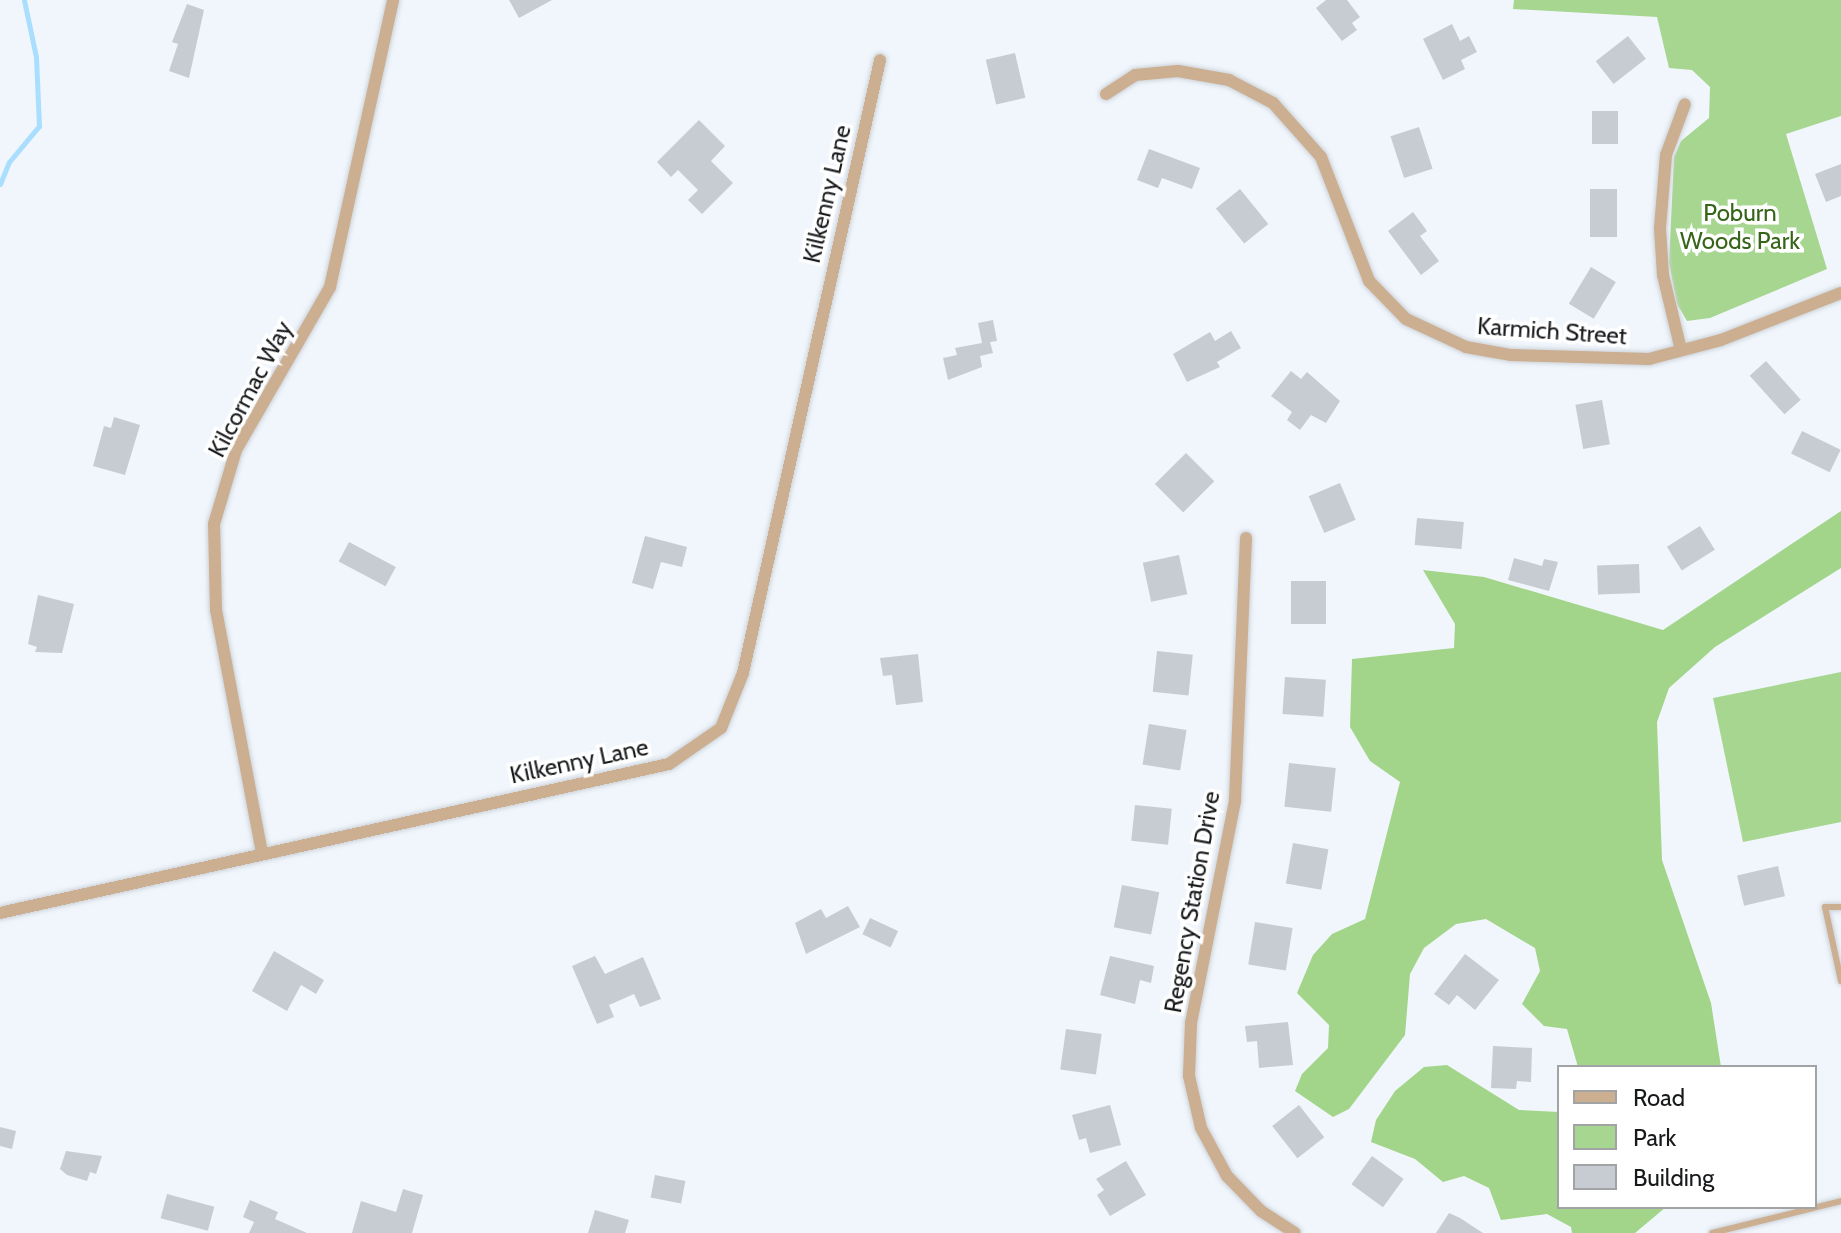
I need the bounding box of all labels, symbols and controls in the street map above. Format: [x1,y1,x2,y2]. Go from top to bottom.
street label: Kilkenny Lane [797,122,857,266]
park label: Poburn Woods Park [1680,199,1800,255]
street label: Karmich Street [1476,311,1628,351]
street label: Kilcormac Way [202,316,298,462]
street label: Kilkenny Lane [507,732,651,790]
street label: Regency Station Drive [1158,789,1226,1015]
legend [1557,1065,1817,1209]
text: Road [1633,1083,1685,1112]
text: Park [1633,1123,1676,1152]
text: Building [1633,1163,1714,1192]

